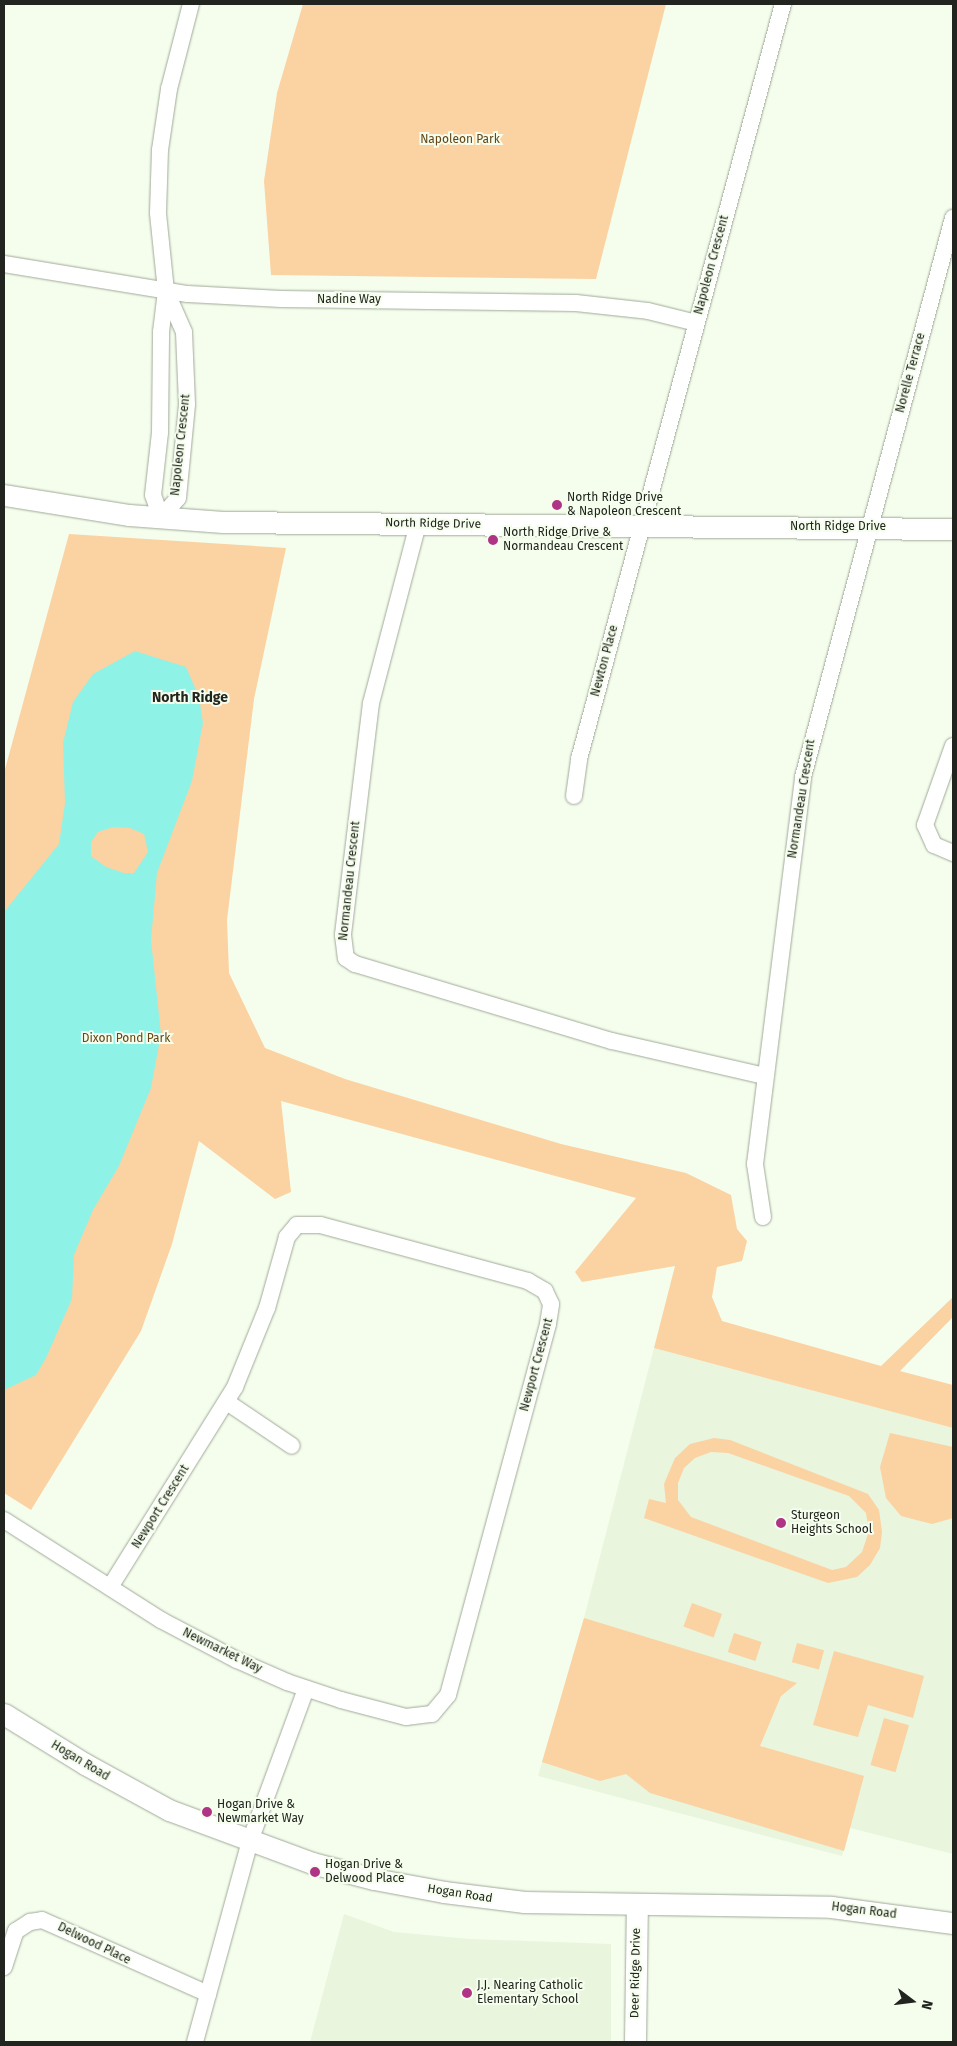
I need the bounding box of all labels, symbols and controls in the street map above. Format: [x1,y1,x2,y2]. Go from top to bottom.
park label: Napoleon Park [420,133,500,147]
street label: Napoleon Crescent [692,214,732,316]
street label: Nadine Way [317,293,381,307]
street label: Norelle Terrace [893,331,929,415]
street label: Napoleon Crescent [168,393,194,497]
place label: North Ridge Drive & Napoleon Crescent [567,491,681,519]
marker: North Ridge Drive & Napoleon Crescent [551,499,563,511]
street label: North Ridge Drive [385,516,481,532]
street label: North Ridge Drive [790,520,886,534]
place label: North Ridge Drive & Normandeau Crescent [503,526,623,554]
marker: North Ridge Drive & Normandeau Crescent [487,534,499,546]
street label: Newton Place [589,624,621,698]
district label: North Ridge [152,690,228,706]
street label: Normandeau Crescent [785,738,819,860]
street label: Normandeau Crescent [337,820,363,942]
park label: Dixon Pond Park [82,1032,170,1046]
street label: Newport Crescent [518,1317,556,1413]
street label: Newport Crescent [129,1462,193,1552]
place label: Sturgeon Heights School [791,1509,872,1537]
marker: Sturgeon Heights School [775,1517,787,1529]
street label: Newmarket Way [180,1626,264,1676]
street label: Hogan Road [48,1738,112,1784]
place label: Hogan Drive & Newmarket Way [217,1798,304,1826]
marker: Hogan Drive & Newmarket Way [201,1806,213,1818]
place label: Hogan Drive & Delwood Place [325,1858,405,1886]
marker: Hogan Drive & Delwood Place [309,1866,321,1878]
street label: Hogan Road [426,1882,494,1906]
street label: Hogan Road [831,1900,897,1922]
street label: Delwood Place [55,1920,133,1968]
street label: Deer Ridge Drive [628,1928,644,2018]
north arrow [887,1976,937,2026]
place label: J.J. Nearing Catholic Elementary School [477,1979,583,2007]
marker: J.J. Nearing Catholic Elementary School [461,1987,473,1999]
text: N [918,1998,936,2012]

